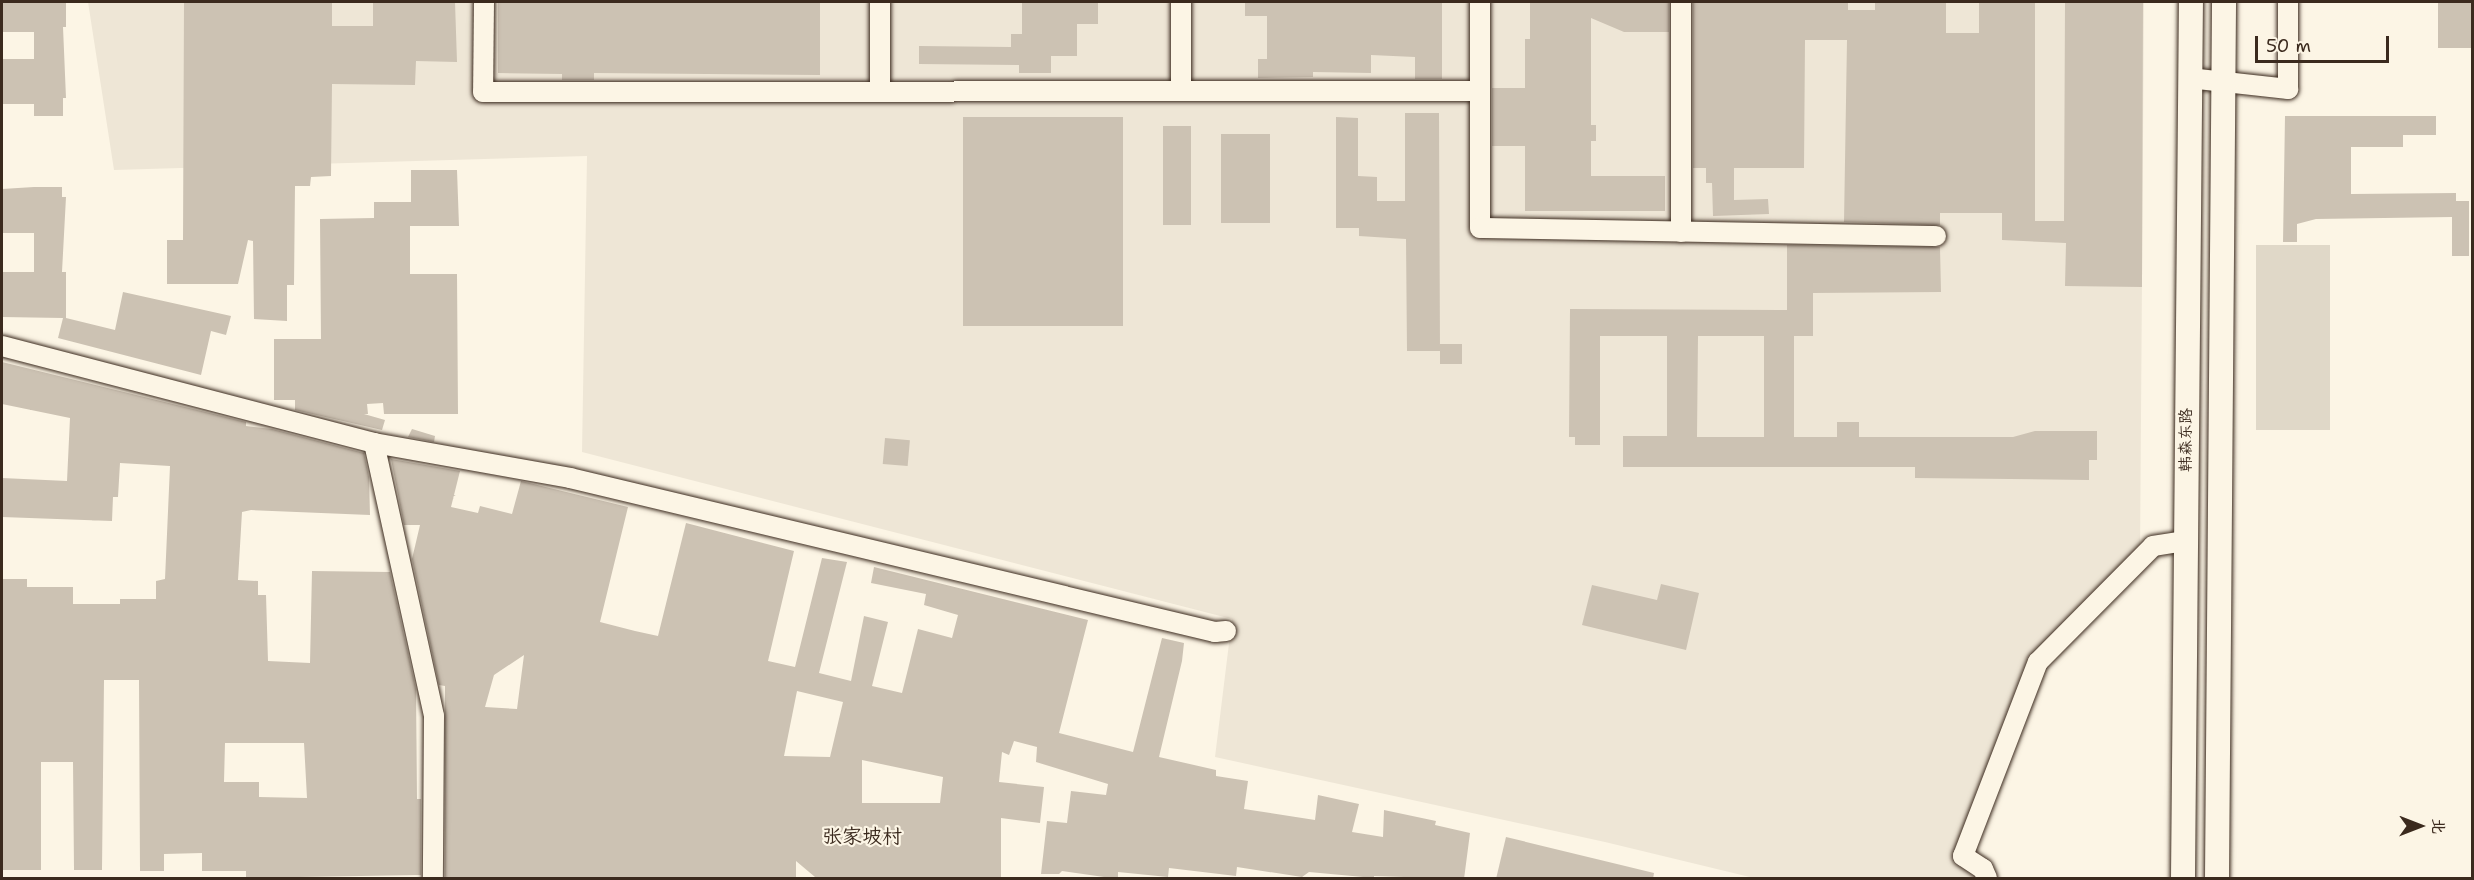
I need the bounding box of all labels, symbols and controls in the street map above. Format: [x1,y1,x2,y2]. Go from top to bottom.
scale bar [2258,24,2392,62]
text: 50 m [2266,34,2311,58]
street label: 韩森东路 [2176,408,2196,472]
north arrow [2390,796,2450,856]
text: 北 [2428,818,2449,834]
district label: 张家坡村 [822,824,902,848]

